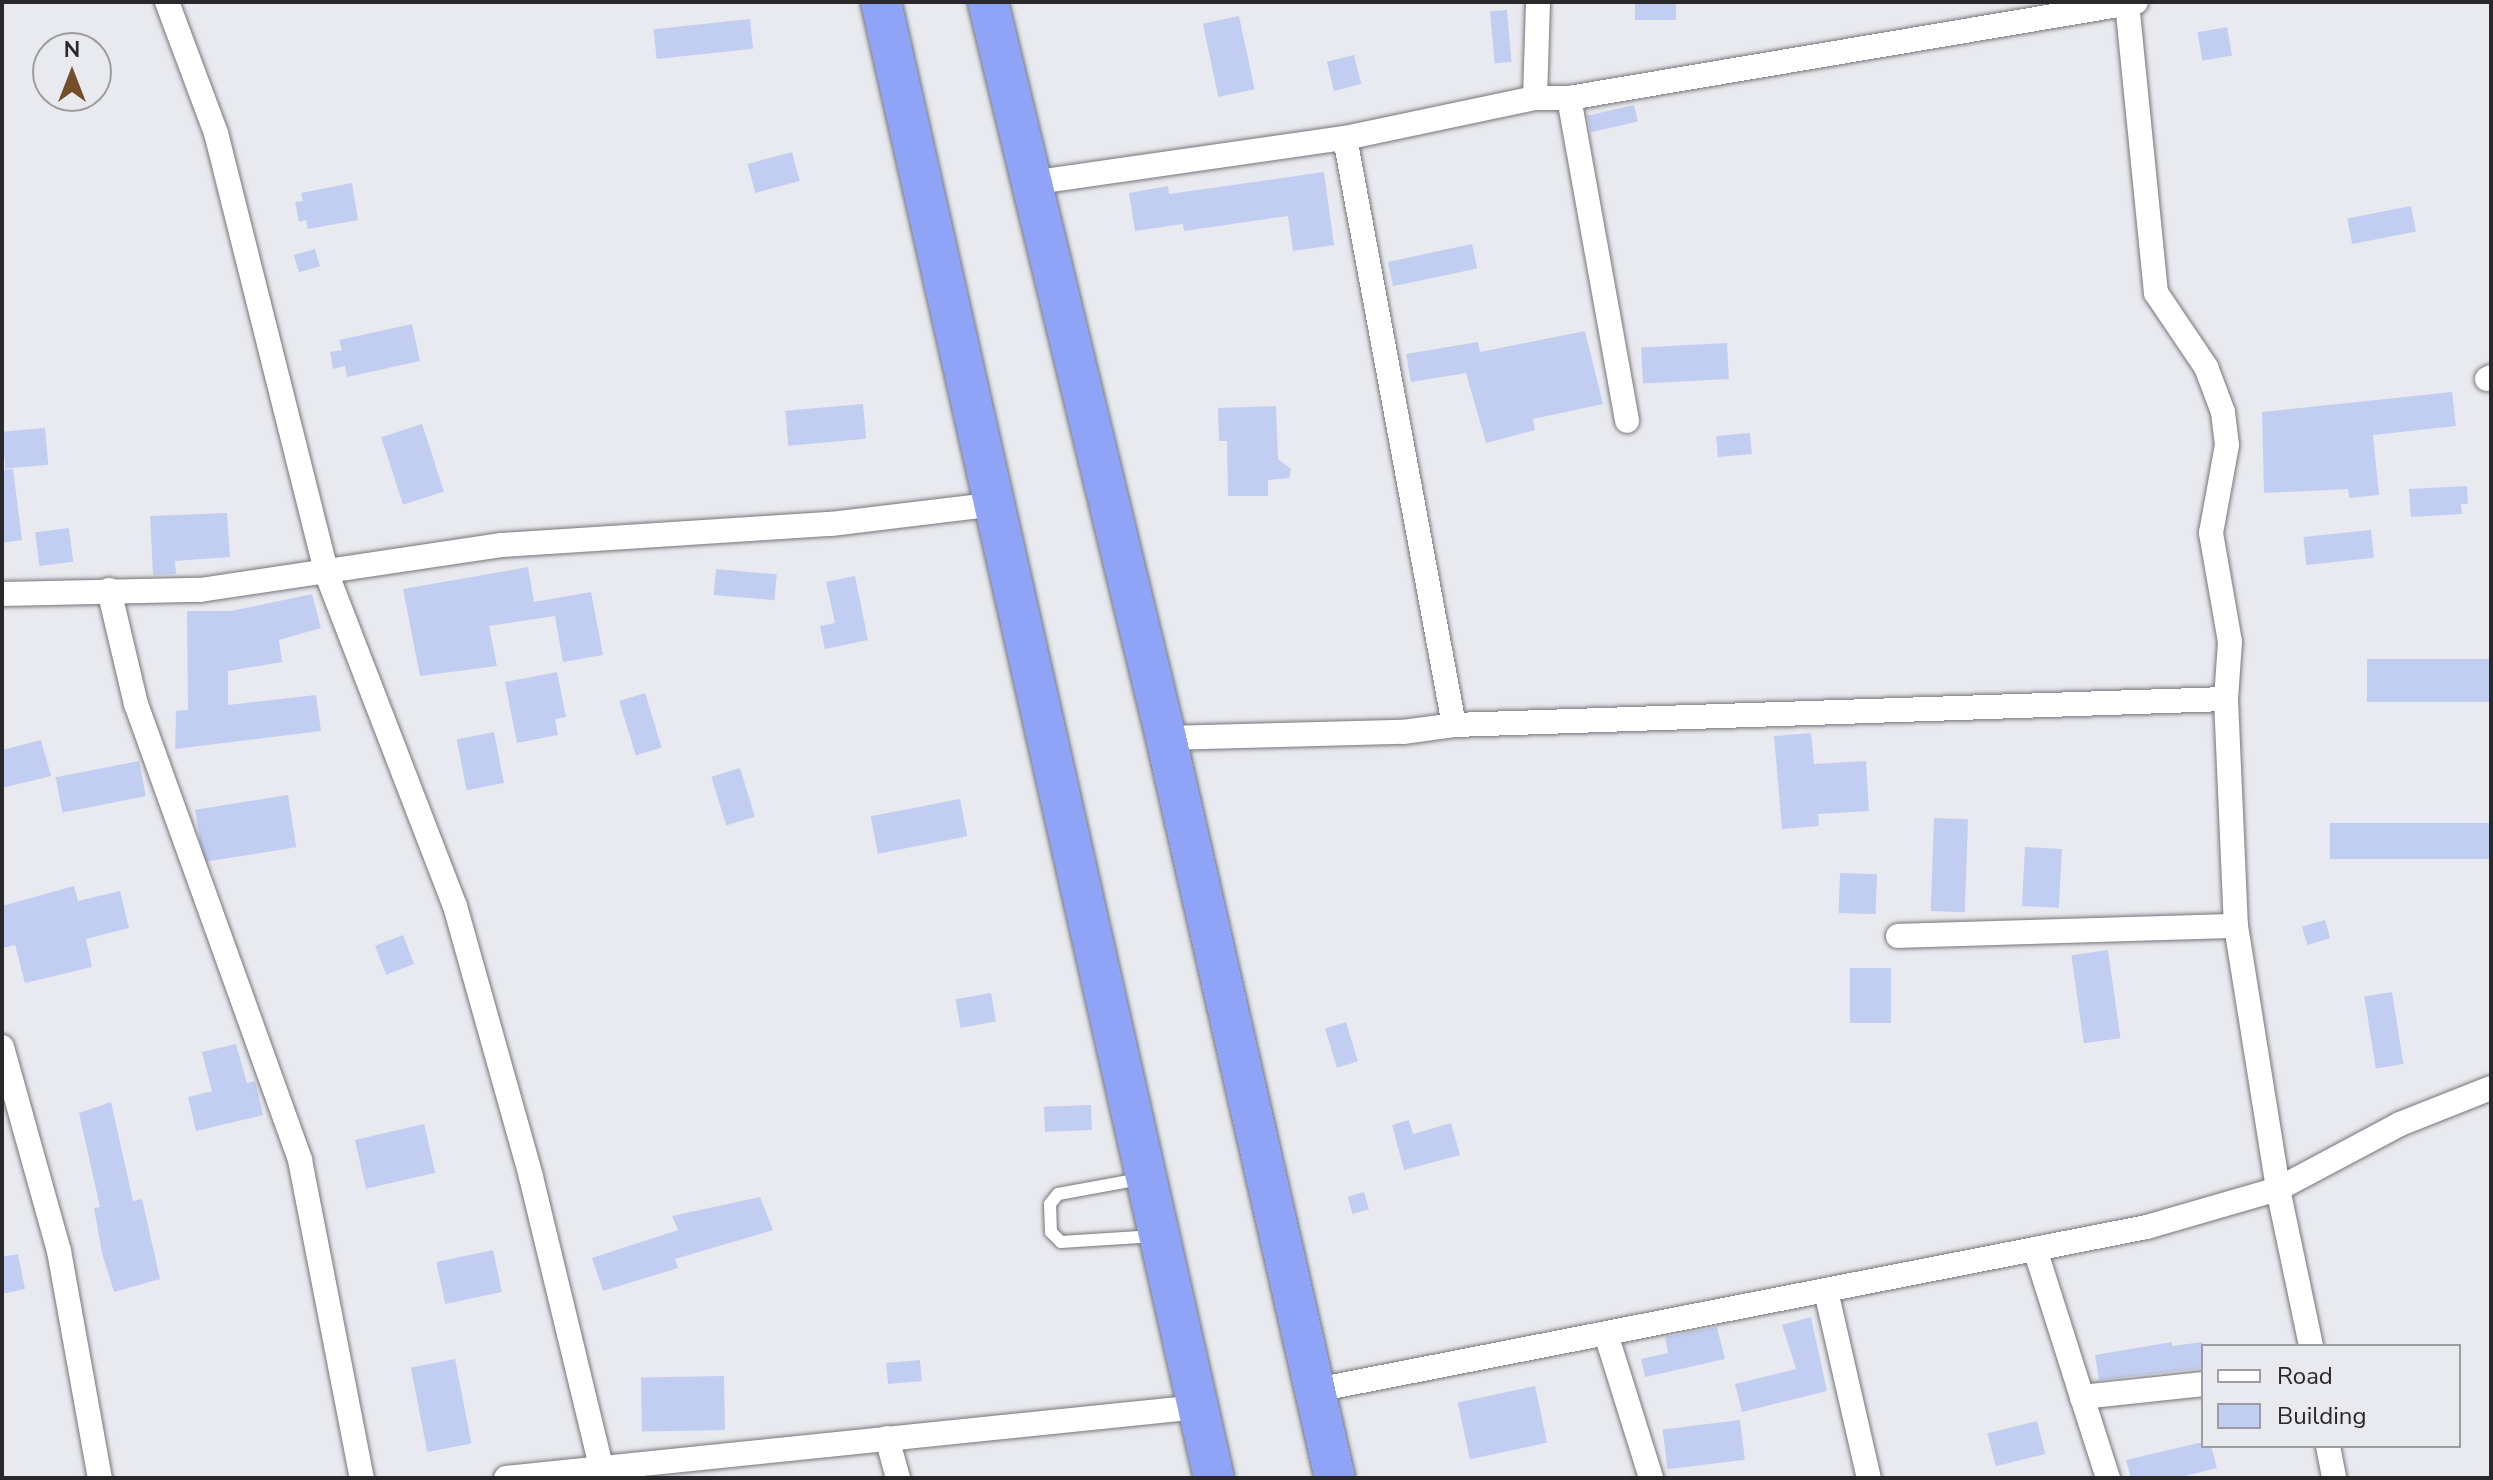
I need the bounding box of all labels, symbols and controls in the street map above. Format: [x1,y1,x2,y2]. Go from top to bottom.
north arrow [32,32,112,112]
text: N [64,35,80,65]
legend [2201,1344,2461,1448]
text: Road [2277,1360,2333,1392]
text: Building [2277,1400,2367,1432]

